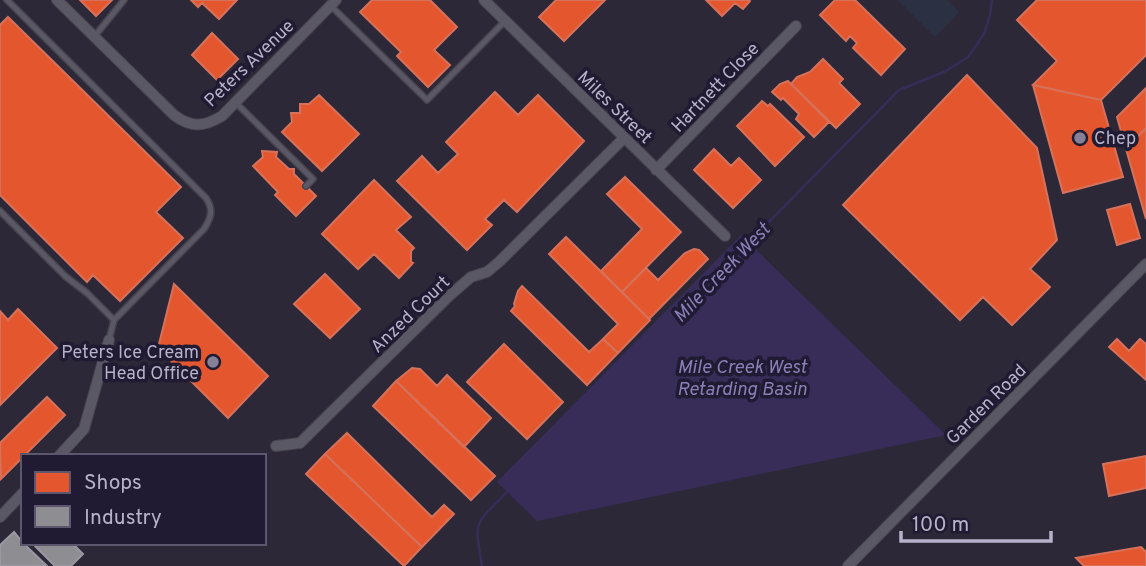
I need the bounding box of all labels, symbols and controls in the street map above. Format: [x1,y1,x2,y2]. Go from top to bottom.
street label: Peters Avenue [200,15,300,113]
street label: Hartnett Close [667,38,765,138]
street label: Miles Street [572,67,656,150]
place label: Chep [1094,128,1136,151]
marker: Chep [1072,130,1088,146]
water label: Mile Creek West [669,218,777,328]
street label: Anzed Court [366,271,456,359]
place label: Peters Ice Cream Head Office [61,342,199,386]
marker: Peters Ice Cream Head Office [205,354,221,370]
water label: Mile Creek West Retarding Basin [677,356,808,402]
street label: Garden Road [942,360,1032,450]
legend [21,454,266,545]
text: Shops [84,470,142,497]
scale bar [901,500,1052,544]
text: Industry [84,505,162,532]
text: 100 m [912,512,969,539]

